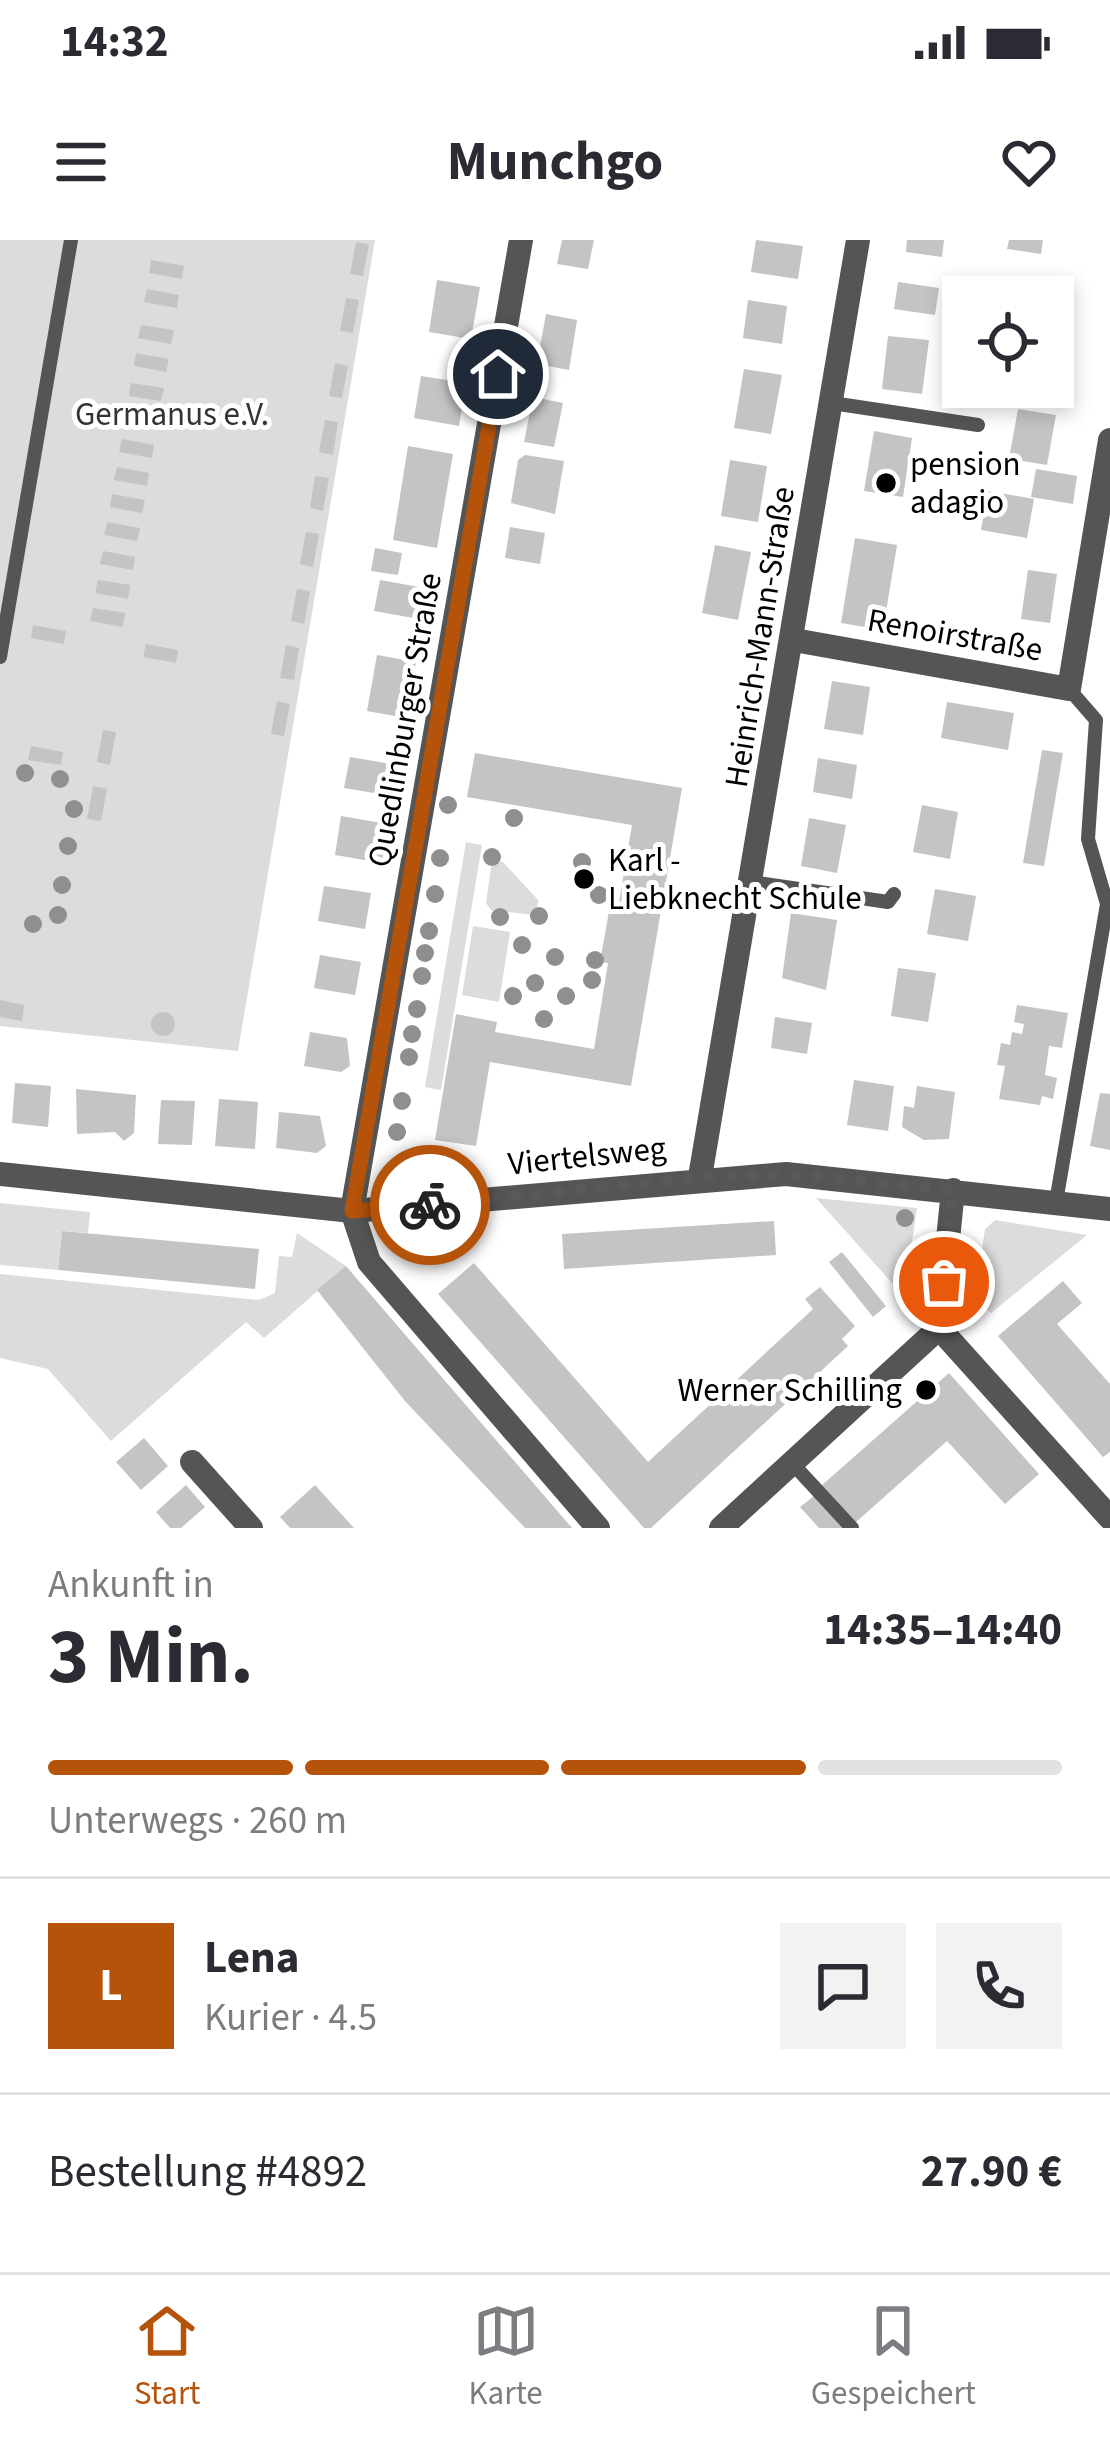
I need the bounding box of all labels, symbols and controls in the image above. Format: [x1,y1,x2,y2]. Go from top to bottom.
text: 14:32 [60,10,169,74]
text: Munchgo [447,124,663,201]
icon: menu [48,129,114,195]
icon: heart [996,129,1062,195]
map controls [942,276,1074,408]
button: locate [942,276,1074,408]
pin [447,323,549,425]
icon: home [465,341,531,407]
park label: Germanus e.V. [75,391,269,438]
place label: pension adagio [910,441,1021,526]
marker: pension adagio [873,470,899,496]
street label: Heinrich-Mann-Straße [713,483,807,791]
street label: Quedlinburger Straße [356,569,454,871]
street label: Renoirstraße [864,596,1046,674]
place label: Karl - Liebknecht Schule [608,837,862,922]
marker: Karl - Liebknecht Schule [571,866,597,892]
street label: Viertelsweg [506,1124,669,1188]
courier [370,1145,490,1265]
icon: bike [397,1172,463,1238]
pin [893,1231,995,1333]
icon: bag [911,1249,977,1315]
place label: Werner Schilling [677,1367,902,1414]
marker: Werner Schilling [913,1377,939,1403]
text: Ankunft in [48,1557,214,1613]
text: 14:35–14:40 [823,1598,1062,1662]
text: 3 Min. [48,1602,254,1713]
text: Unterwegs · 260 m [48,1793,347,1849]
button: chat [780,1923,906,2049]
button: phone [936,1923,1062,2049]
text: Lena [204,1926,299,1990]
text: L [99,1954,123,2018]
text: Kurier · 4.5 [204,1990,377,2046]
text: Bestellung #4892 [48,2140,367,2204]
text: 27.90 € [921,2140,1062,2204]
tab: Start [134,2298,201,2417]
tab: Karte [468,2298,543,2417]
tab: Gespeichert [811,2298,976,2417]

